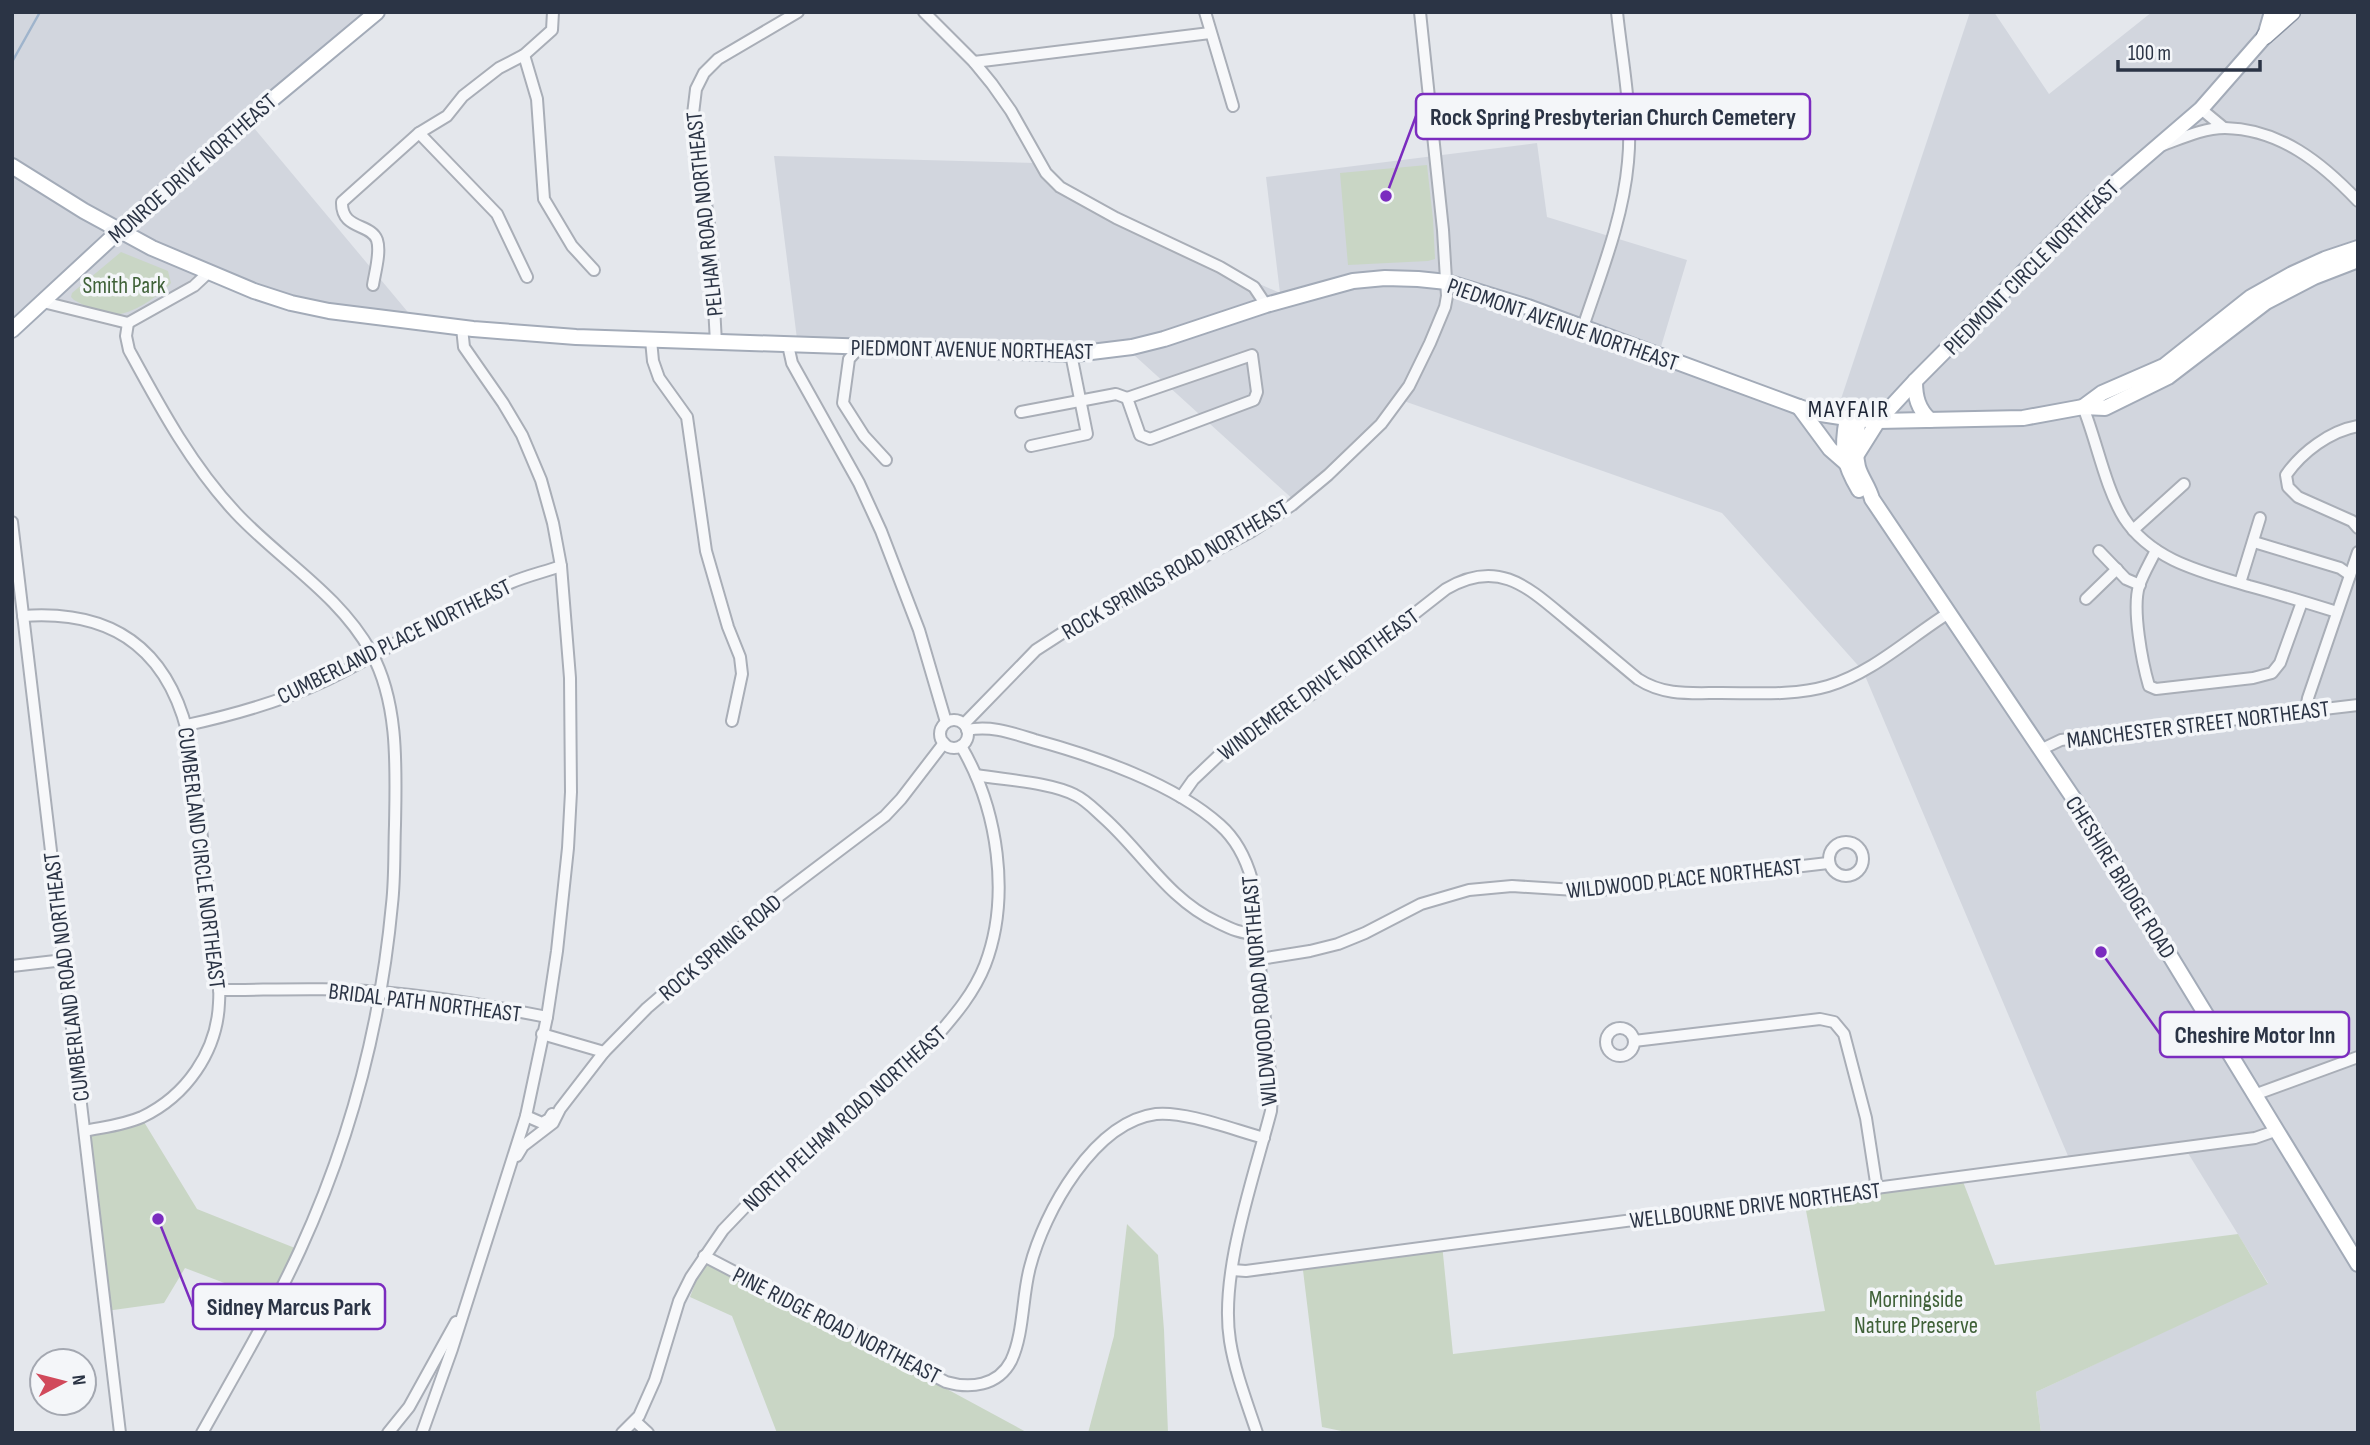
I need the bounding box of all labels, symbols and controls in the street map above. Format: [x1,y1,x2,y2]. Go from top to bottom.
scale bar [2118,28,2260,72]
text: 100 m [2128,41,2171,66]
street label: MONROE DRIVE NORTHEAST [103,88,283,250]
callout: Rock Spring Presbyterian Church Cemetery [1416,94,1810,139]
text: Rock Spring Presbyterian Church Cemetery [1430,103,1796,132]
street label: PELHAM ROAD NORTHEAST [680,110,730,318]
street label: PIEDMONT CIRCLE NORTHEAST [1938,174,2125,361]
park label: Smith Park [82,272,166,300]
street label: PIEDMONT AVENUE NORTHEAST [1443,272,1682,378]
street label: PIEDMONT AVENUE NORTHEAST [850,334,1094,366]
district label: MAYFAIR [1808,395,1890,424]
street label: ROCK SPRINGS ROAD NORTHEAST [1057,493,1294,646]
street label: CUMBERLAND PLACE NORTHEAST [273,573,516,711]
street label: WINDEMERE DRIVE NORTHEAST [1213,602,1425,767]
street label: MANCHESTER STREET NORTHEAST [2065,695,2331,755]
street label: CUMBERLAND CIRCLE NORTHEAST [171,726,231,991]
street label: CHESHIRE BRIDGE ROAD [2059,791,2181,964]
street label: CUMBERLAND ROAD NORTHEAST [38,851,96,1103]
street label: WILDWOOD PLACE NORTHEAST [1565,853,1803,905]
street label: WILDWOOD ROAD NORTHEAST [1236,875,1284,1107]
street label: ROCK SPRING ROAD [654,888,788,1007]
street label: BRIDAL PATH NORTHEAST [327,977,523,1029]
callout: Cheshire Motor Inn [2160,1012,2349,1057]
street label: NORTH PELHAM ROAD NORTHEAST [737,1020,952,1217]
text: Cheshire Motor Inn [2175,1021,2335,1050]
street label: WELLBOURNE DRIVE NORTHEAST [1628,1177,1882,1235]
street label: PINE RIDGE ROAD NORTHEAST [728,1261,945,1390]
callout: Sidney Marcus Park [193,1284,385,1329]
park label: Morningside Nature Preserve [1854,1286,1978,1340]
text: Sidney Marcus Park [207,1293,371,1322]
north arrow [28,1347,98,1417]
text: N [66,1374,90,1387]

